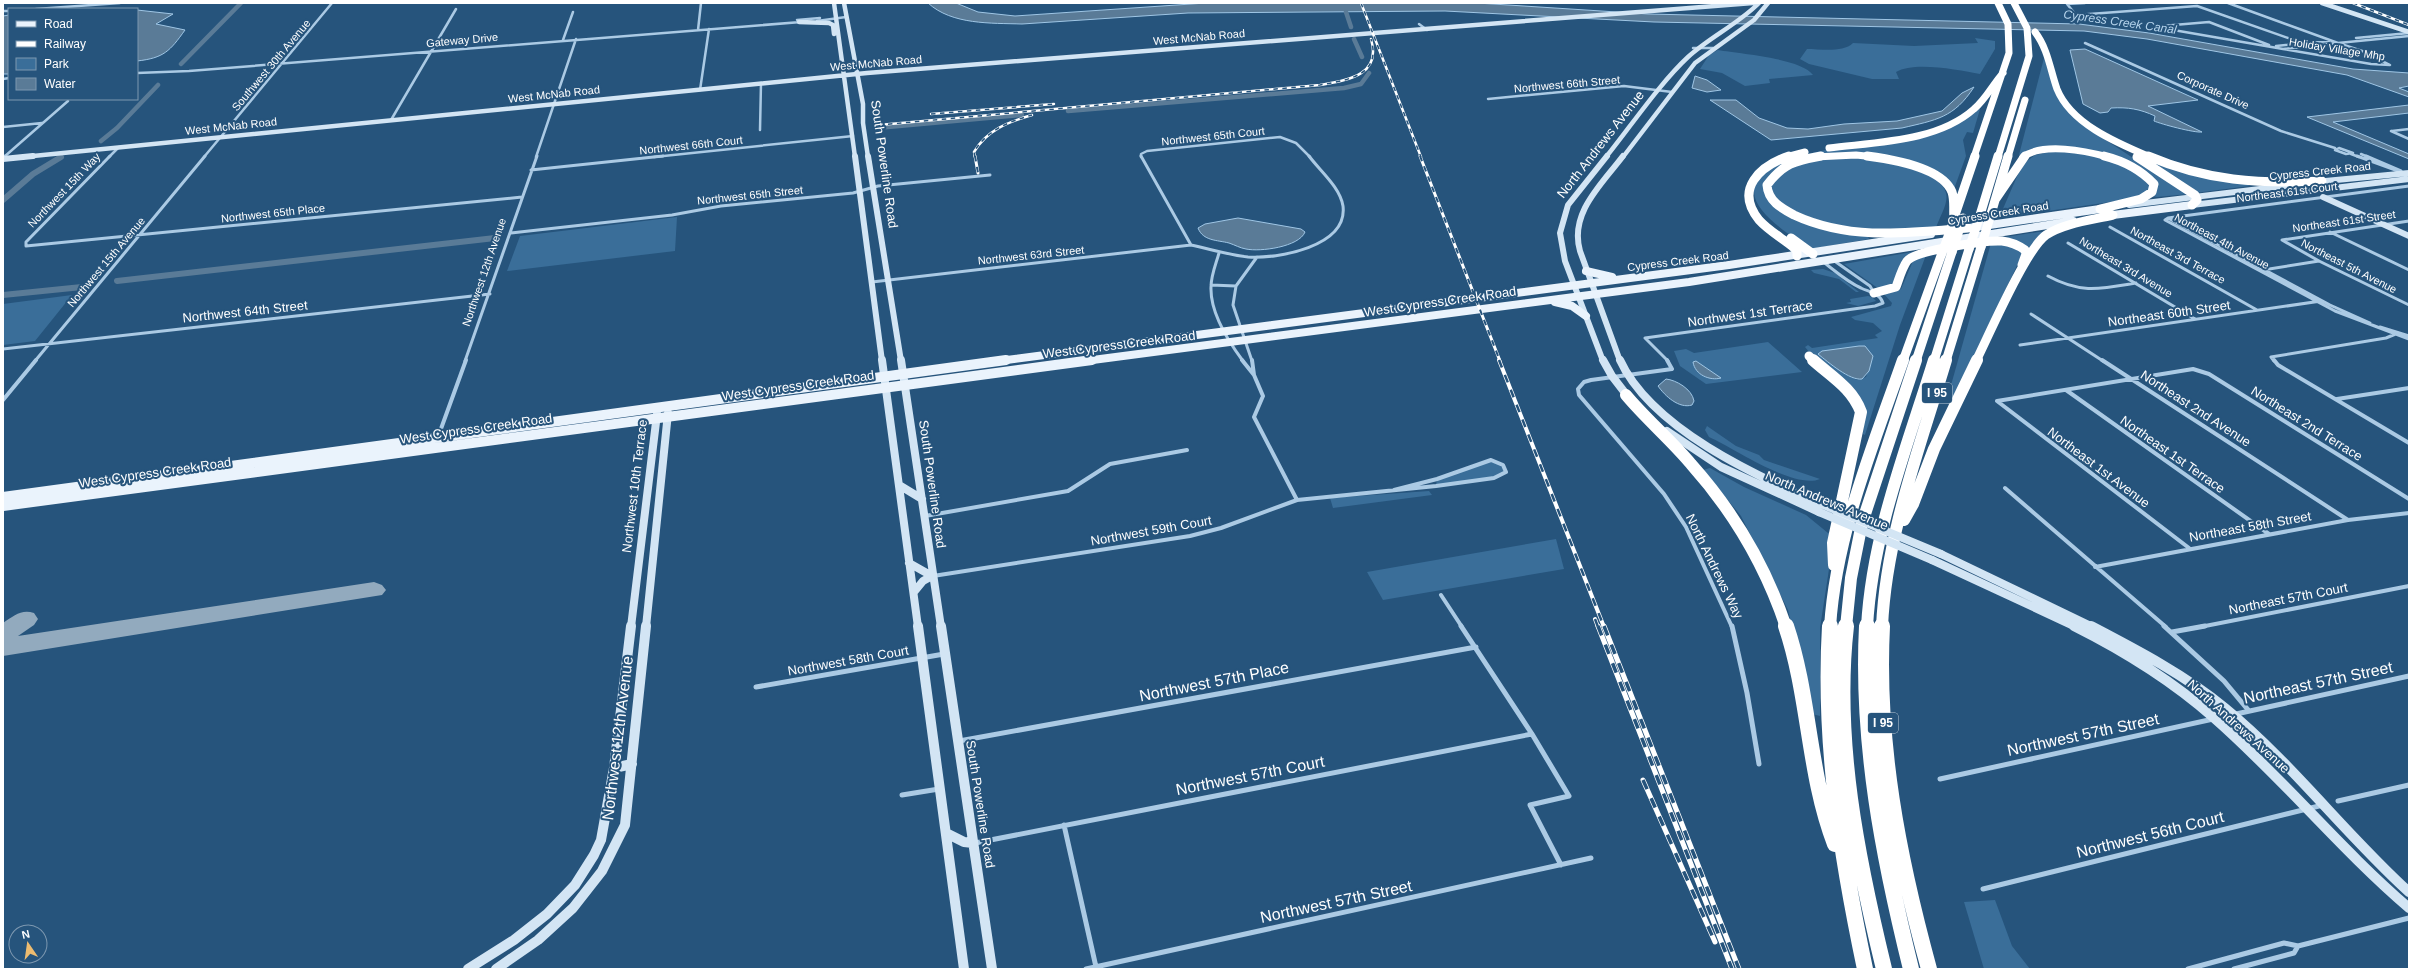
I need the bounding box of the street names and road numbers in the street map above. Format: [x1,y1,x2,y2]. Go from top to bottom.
street label: Southwest 30th Avenue [229,17,313,113]
street label: West McNab Road [1153,27,1245,47]
street label: Gateway Drive [426,31,498,49]
street label: Holiday Village Mhp [2288,35,2386,63]
street label: West McNab Road [830,53,922,73]
street label: Corporate Drive [2175,69,2251,111]
street label: Northwest 66th Street [1513,73,1621,95]
street label: West McNab Road [508,83,600,105]
street label: North Andrews Avenue [1554,88,1647,201]
street label: South Powerline Road [868,99,901,229]
street label: West McNab Road [185,115,277,137]
street label: Northwest 65th Court [1161,125,1265,147]
street label: Northwest 66th Court [639,134,743,156]
street label: Northwest 15th Way [25,150,103,230]
street label: Cypress Creek Road [2269,160,2371,182]
street label: Northeast 61st Court [2236,180,2338,204]
street label: Northwest 65th Street [696,183,804,207]
street label: Cypress Creek Road [1947,199,2049,227]
street label: Northwest 65th Place [220,202,326,224]
street label: Northeast 61st Street [2292,208,2396,234]
street label: Northeast 4th Avenue [2173,211,2271,271]
street label: Northwest 15th Avenue [65,215,147,309]
street label: Northwest 12th Avenue [460,216,508,328]
street label: Northeast 3rd Terrace [2129,224,2227,286]
street label: Northeast 3rd Avenue [2077,235,2175,299]
street label: Northeast 5th Avenue [2299,237,2399,295]
street label: Northwest 63rd Street [977,243,1085,267]
street label: Cypress Creek Road [1627,249,1729,273]
street label: West Cypress Creek Road [1363,283,1517,320]
street label: Northwest 64th Street [182,297,309,326]
street label: Northwest 1st Terrace [1687,297,1814,330]
street label: Northeast 60th Street [2107,297,2232,330]
street label: West Cypress Creek Road [1042,328,1196,361]
street label: West Cypress Creek Road [721,367,875,404]
street label: Northeast 2nd Avenue [2138,367,2254,450]
road number: I 95 [1922,383,1952,403]
street label: Northeast 2nd Terrace [2248,383,2365,464]
street label: West Cypress Creek Road [399,410,553,447]
street label: Northeast 1st Terrace [2118,413,2228,496]
street label: Northwest 10th Terrace [619,419,650,554]
street label: South Powerline Road [916,419,949,549]
street label: Northeast 1st Avenue [2045,424,2153,511]
street label: West Cypress Creek Road [78,454,232,491]
street label: North Andrews Avenue [1763,468,1890,533]
street label: Northeast 58th Street [2188,508,2313,545]
street label: Northwest 59th Court [1089,512,1213,549]
street label: North Andrews Way [1683,512,1747,621]
street label: Northeast 57th Court [2227,580,2349,617]
street label: Northwest 58th Court [786,642,910,679]
street label: Northwest 12th Avenue [599,655,636,821]
street label: Northeast 57th Street [2242,658,2395,707]
street label: Northwest 57th Place [1138,659,1290,704]
street label: North Andrews Avenue [2185,677,2293,776]
street label: Northwest 57th Street [2006,710,2161,759]
road number: I 95 [1868,713,1898,733]
street label: South Powerline Road [963,739,998,869]
street label: Northwest 57th Court [1174,753,1326,798]
street label: Northwest 56th Court [2075,808,2226,861]
street label: Northwest 57th Street [1259,877,1414,926]

